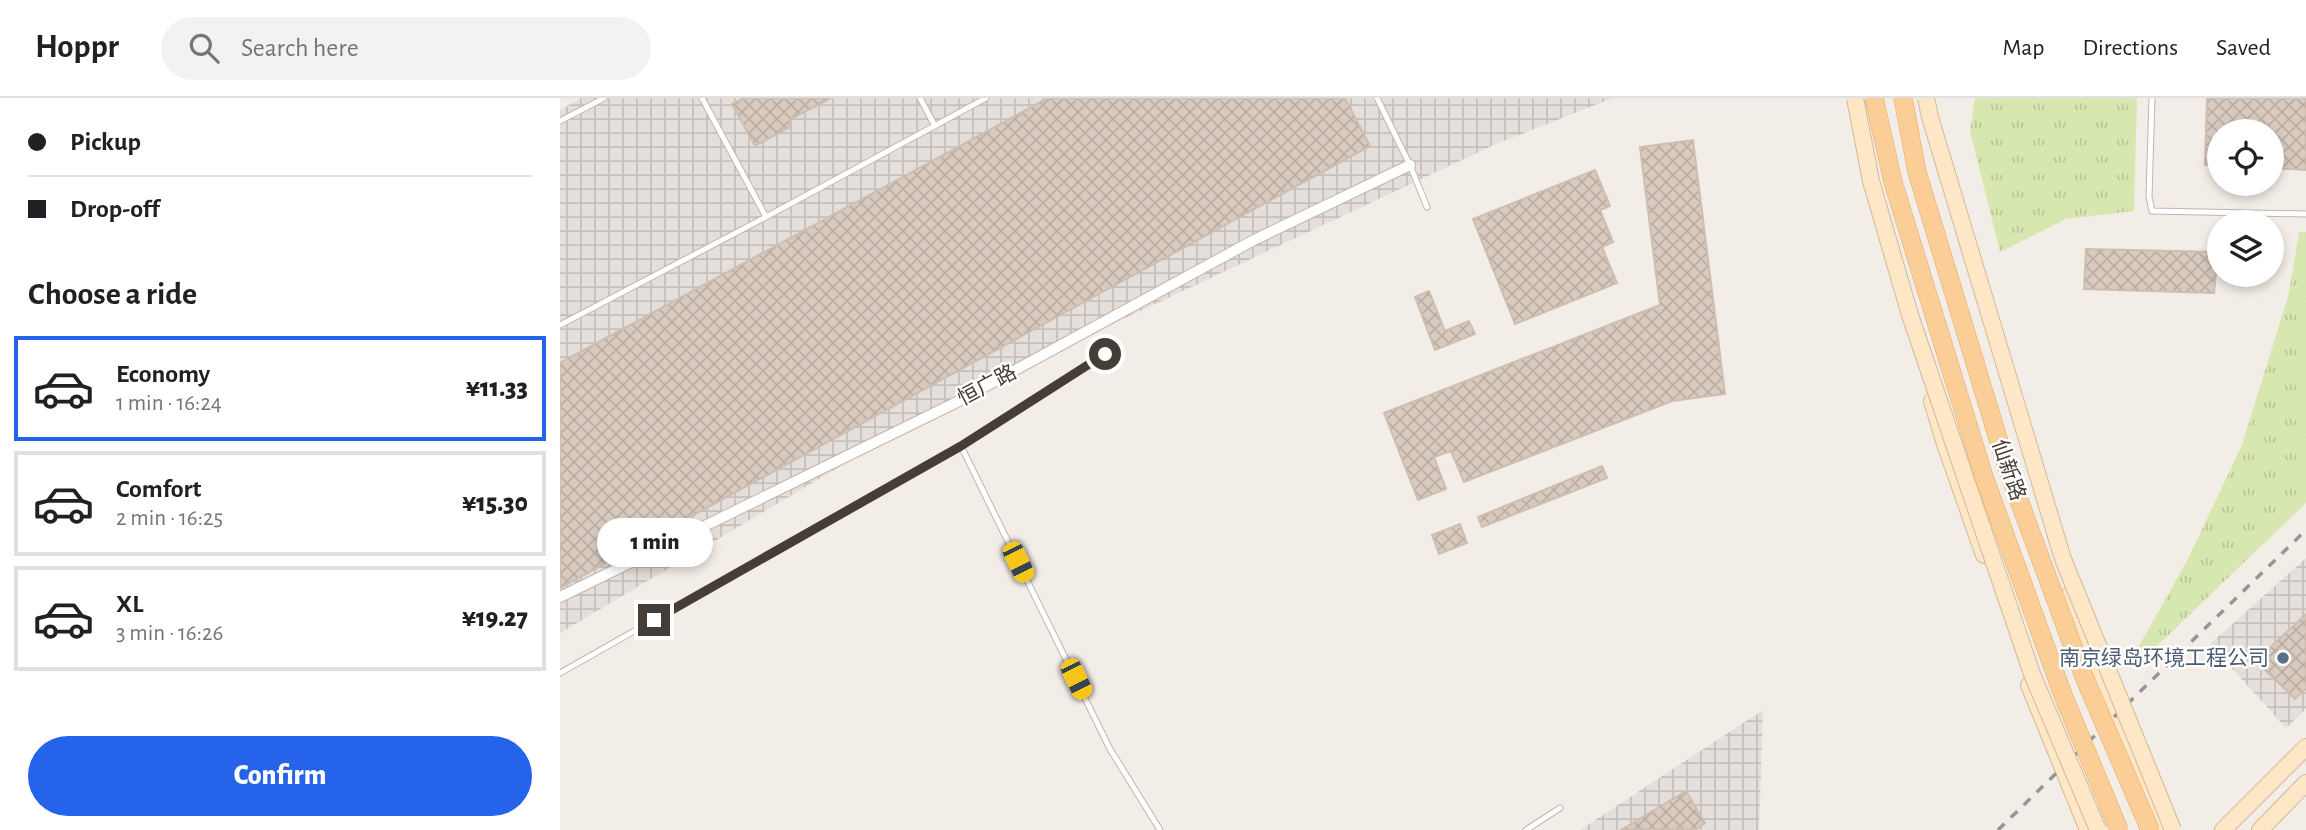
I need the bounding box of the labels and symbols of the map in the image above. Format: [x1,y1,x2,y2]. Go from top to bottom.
route start [1089,338,1121,370]
street label: 恒广路 [954,360,1020,410]
street label: 仙新路 [1988,437,2030,503]
callout: 1 min [596,518,712,568]
car [1000,539,1037,585]
route end [638,604,670,636]
place label: 南京绿岛环境工程公司 [2059,647,2269,669]
marker: 南京绿岛环境工程公司 [2275,650,2291,666]
car [1058,656,1095,702]

